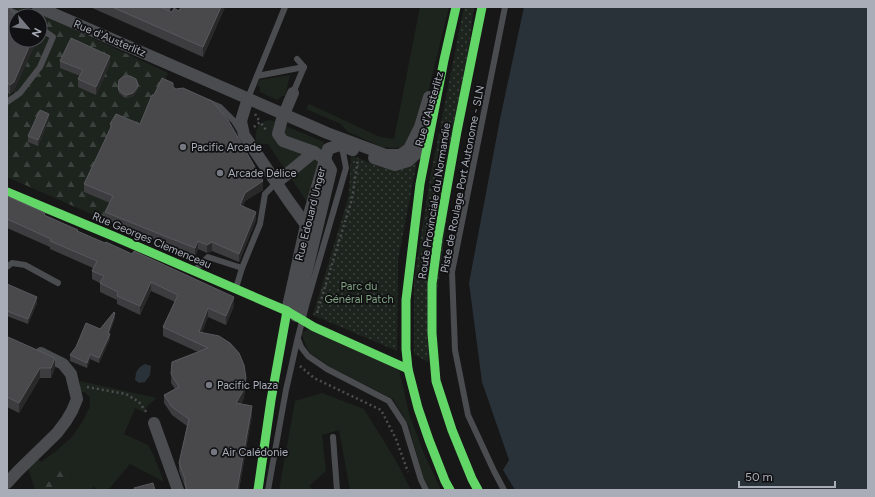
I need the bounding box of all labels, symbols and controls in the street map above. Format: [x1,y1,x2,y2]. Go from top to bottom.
north arrow [8,8,48,48]
street label: Rue d'Austerlitz [72,17,148,60]
text: N [29,26,44,39]
street label: Rue d'Austerlitz [413,70,446,148]
street label: Piste de Roulage Port Autonome - SLN [438,84,487,274]
street label: Route Provinciale du Normandie [416,122,453,280]
place label: Pacific Arcade [191,141,262,154]
marker: Pacific Arcade [178,142,188,152]
street label: Rue Edouard Unger [293,166,328,262]
place label: Arcade Délice [228,167,296,180]
marker: Arcade Délice [215,168,225,178]
street label: Rue Georges Clemenceau [90,209,213,271]
park label: Parc du Général Patch [324,280,394,306]
place label: Pacific Plaza [217,379,278,392]
marker: Pacific Plaza [204,380,214,390]
place label: Air Calédonie [222,446,288,459]
marker: Air Calédonie [209,447,219,457]
scale bar [739,463,835,489]
text: 50 m [745,470,773,484]

